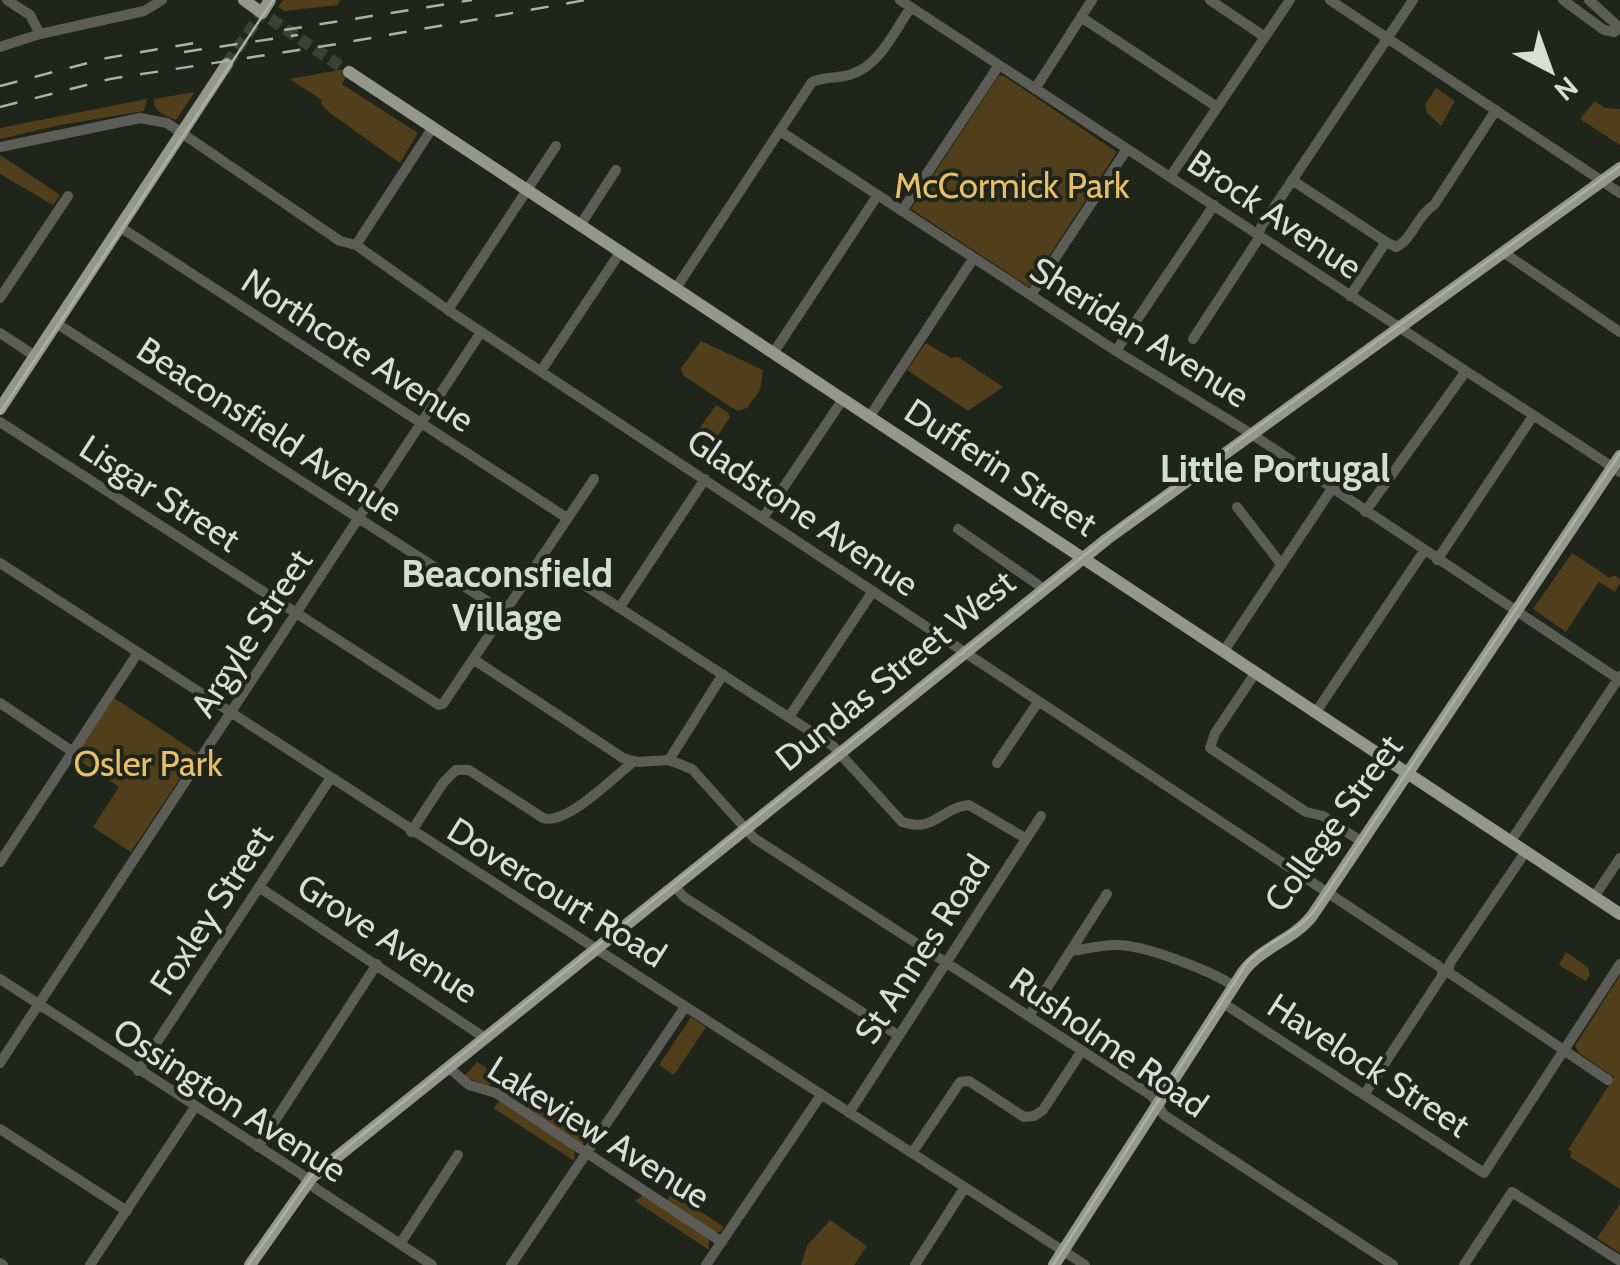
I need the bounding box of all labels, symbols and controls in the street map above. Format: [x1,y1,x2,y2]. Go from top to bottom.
north arrow [1500,20,1600,120]
text: N [1548,70,1585,108]
street label: Brock Avenue [1180,140,1370,288]
park label: McCormick Park [894,164,1130,207]
street label: Sheridan Avenue [1022,247,1258,417]
street label: Northcote Avenue [234,259,482,441]
street label: Beaconsfield Avenue [129,327,411,531]
street label: Dufferin Street [897,389,1105,545]
street label: Gladstone Avenue [679,419,927,605]
street label: Lisgar Street [72,425,248,561]
district label: Little Portugal [1160,445,1390,492]
street label: Argyle Street [181,541,321,725]
district label: Beaconsfield Village [401,550,613,641]
street label: Dundas Street West [767,560,1024,780]
street label: College Street [1255,726,1412,920]
park label: Osler Park [73,742,223,785]
street label: Dovercourt Road [440,808,674,976]
street label: Foxley Street [140,817,282,1003]
street label: St Annes Road [845,847,999,1051]
street label: Grove Avenue [290,864,486,1012]
street label: Rusholme Road [1001,958,1217,1126]
street label: Havelock Street [1260,984,1478,1146]
street label: Ossington Avenue [105,1009,355,1191]
street label: Lakeview Avenue [480,1047,718,1217]

